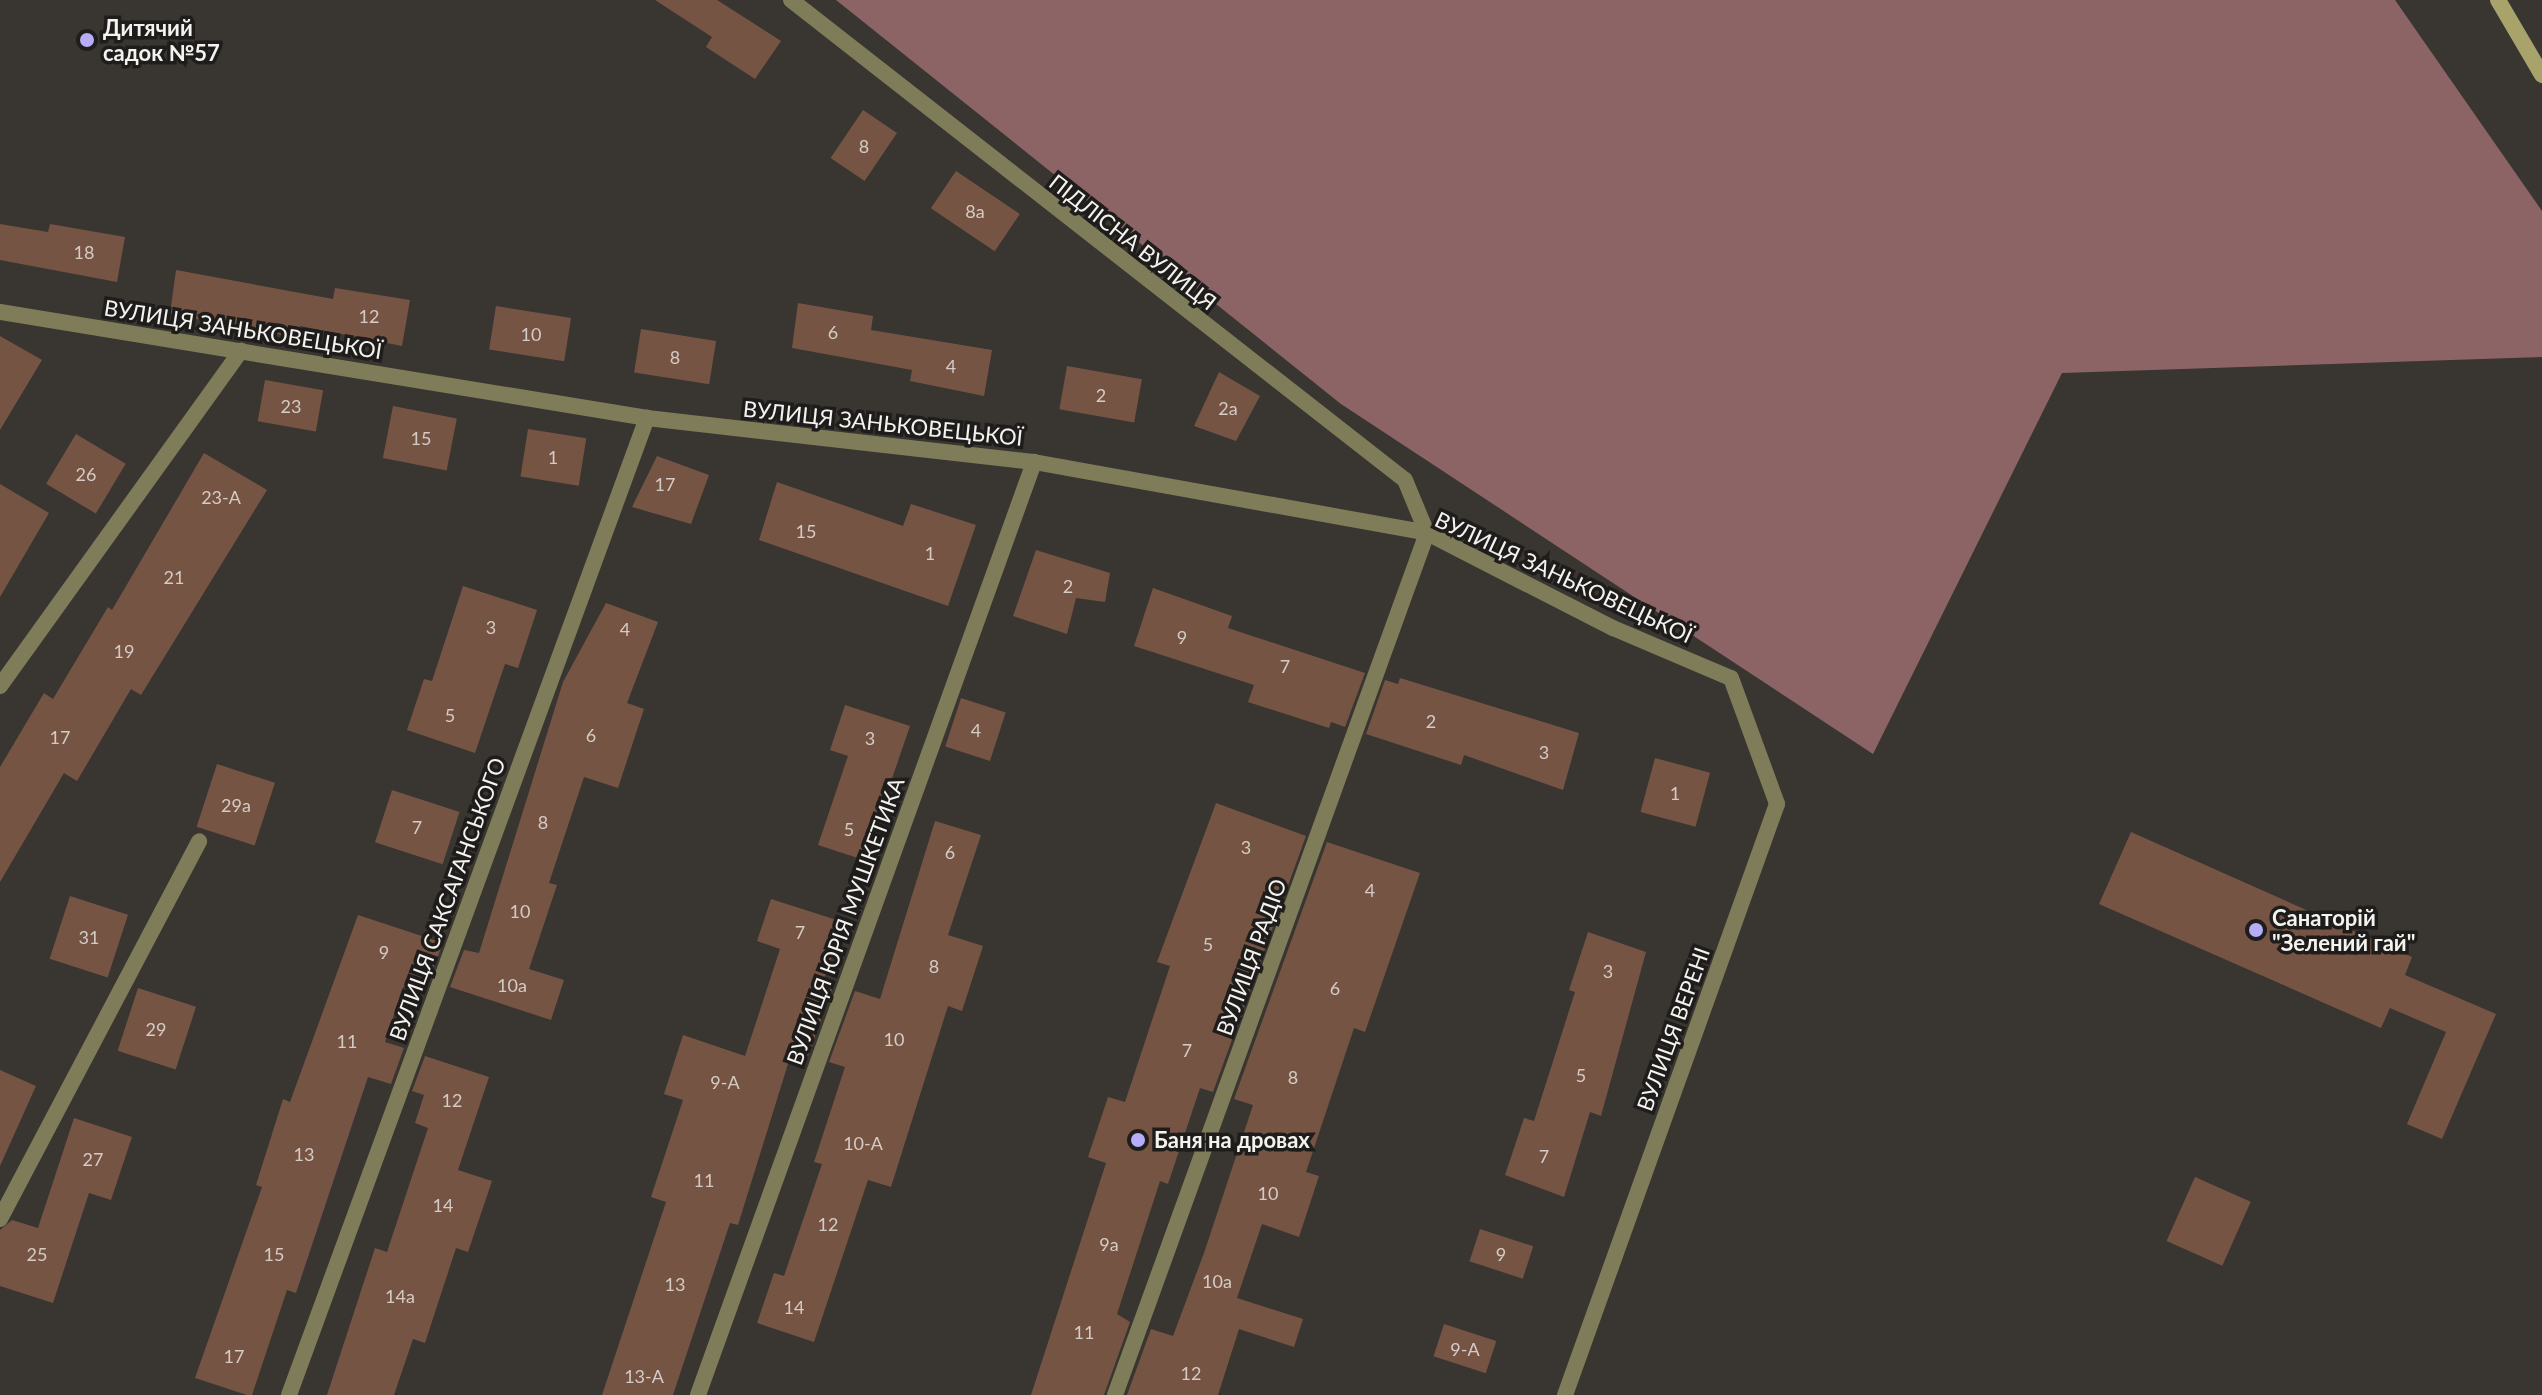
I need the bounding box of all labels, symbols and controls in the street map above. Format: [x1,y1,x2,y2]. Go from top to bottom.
place label: Дитячий садок №57 [103,14,220,66]
marker: Дитячий садок №57 [78,31,96,49]
house number: 8 [859,135,869,157]
street label: ПІДЛІСНА ВУЛИЦЯ [1044,169,1222,315]
house number: 8а [965,200,985,222]
house number: 18 [74,241,94,263]
street label: ВУЛИЦЯ ЗАНЬКОВЕЦЬКОЇ [102,294,384,364]
house number: 12 [359,305,379,327]
house number: 6 [828,321,838,343]
house number: 10 [521,323,541,345]
house number: 8 [670,346,680,368]
house number: 4 [946,355,956,377]
house number: 2 [1096,384,1106,406]
house number: 23 [281,395,301,417]
street label: ВУЛИЦЯ ЗАНЬКОВЕЦЬКОЇ [742,395,1024,451]
house number: 2а [1218,397,1238,419]
house number: 15 [411,427,431,449]
house number: 1 [548,446,558,468]
house number: 26 [76,463,96,485]
house number: 17 [655,473,675,495]
house number: 23-А [201,486,241,508]
street label: ВУЛИЦЯ ЗАНЬКОВЕЦЬКОЇ [1431,506,1697,648]
house number: 15 [796,520,816,542]
house number: 1 [925,542,935,564]
house number: 21 [164,566,184,588]
house number: 2 [1063,575,1073,597]
house number: 3 [486,616,496,638]
house number: 4 [620,618,630,640]
house number: 9 [1177,626,1187,648]
house number: 19 [114,640,134,662]
house number: 7 [1280,655,1290,677]
house number: 5 [445,704,455,726]
house number: 2 [1426,710,1436,732]
house number: 4 [971,719,981,741]
house number: 6 [586,724,596,746]
house number: 17 [50,726,70,748]
house number: 3 [865,727,875,749]
house number: 3 [1539,741,1549,763]
street label: ВУЛИЦЯ САКСАГАНСЬКОГО [383,754,511,1044]
street label: ВУЛИЦЯ ЮРІЯ МУШКЕТИКА [781,774,909,1068]
house number: 1 [1670,782,1680,804]
house number: 29а [221,794,251,816]
house number: 8 [538,811,548,833]
house number: 7 [412,816,422,838]
house number: 5 [844,818,854,840]
house number: 3 [1241,836,1251,858]
house number: 6 [945,841,955,863]
street label: ВУЛИЦЯ РАДІО [1210,875,1292,1039]
house number: 4 [1365,879,1375,901]
house number: 10 [510,900,530,922]
place label: Санаторій "Зелений гай" [2272,904,2415,956]
house number: 7 [795,921,805,943]
marker: Санаторій "Зелений гай" [2247,921,2265,939]
house number: 31 [79,926,99,948]
house number: 5 [1203,933,1213,955]
house number: 9 [379,941,389,963]
street label: ВУЛИЦЯ ВЕРЕНІ [1631,943,1715,1115]
house number: 8 [929,955,939,977]
house number: 3 [1603,960,1613,982]
house number: 10а [497,974,527,996]
house number: 6 [1330,977,1340,999]
house number: 29 [146,1018,166,1040]
house number: 10 [884,1028,904,1050]
house number: 11 [337,1030,357,1052]
house number: 7 [1182,1039,1192,1061]
house number: 5 [1576,1064,1586,1086]
house number: 8 [1288,1066,1298,1088]
house number: 9-А [710,1071,740,1093]
house number: 12 [442,1089,462,1111]
place label: Баня на дровах [1154,1127,1310,1153]
marker: Баня на дровах [1129,1131,1147,1149]
house number: 10-А [843,1132,883,1154]
house number: 13 [294,1143,314,1165]
house number: 7 [1539,1145,1549,1167]
house number: 27 [83,1148,103,1170]
house number: 11 [694,1169,714,1191]
house number: 10 [1258,1182,1278,1204]
house number: 14 [433,1194,453,1216]
house number: 12 [818,1213,838,1235]
house number: 9а [1099,1233,1119,1255]
house number: 25 [27,1243,47,1265]
house number: 15 [264,1243,284,1265]
house number: 9 [1496,1243,1506,1265]
house number: 10а [1202,1270,1232,1292]
house number: 13 [665,1273,685,1295]
house number: 14а [385,1285,415,1307]
house number: 14 [784,1296,804,1318]
house number: 11 [1074,1321,1094,1343]
house number: 9-А [1450,1338,1480,1360]
house number: 17 [224,1345,244,1367]
house number: 12 [1181,1362,1201,1384]
house number: 13-А [624,1365,664,1387]

